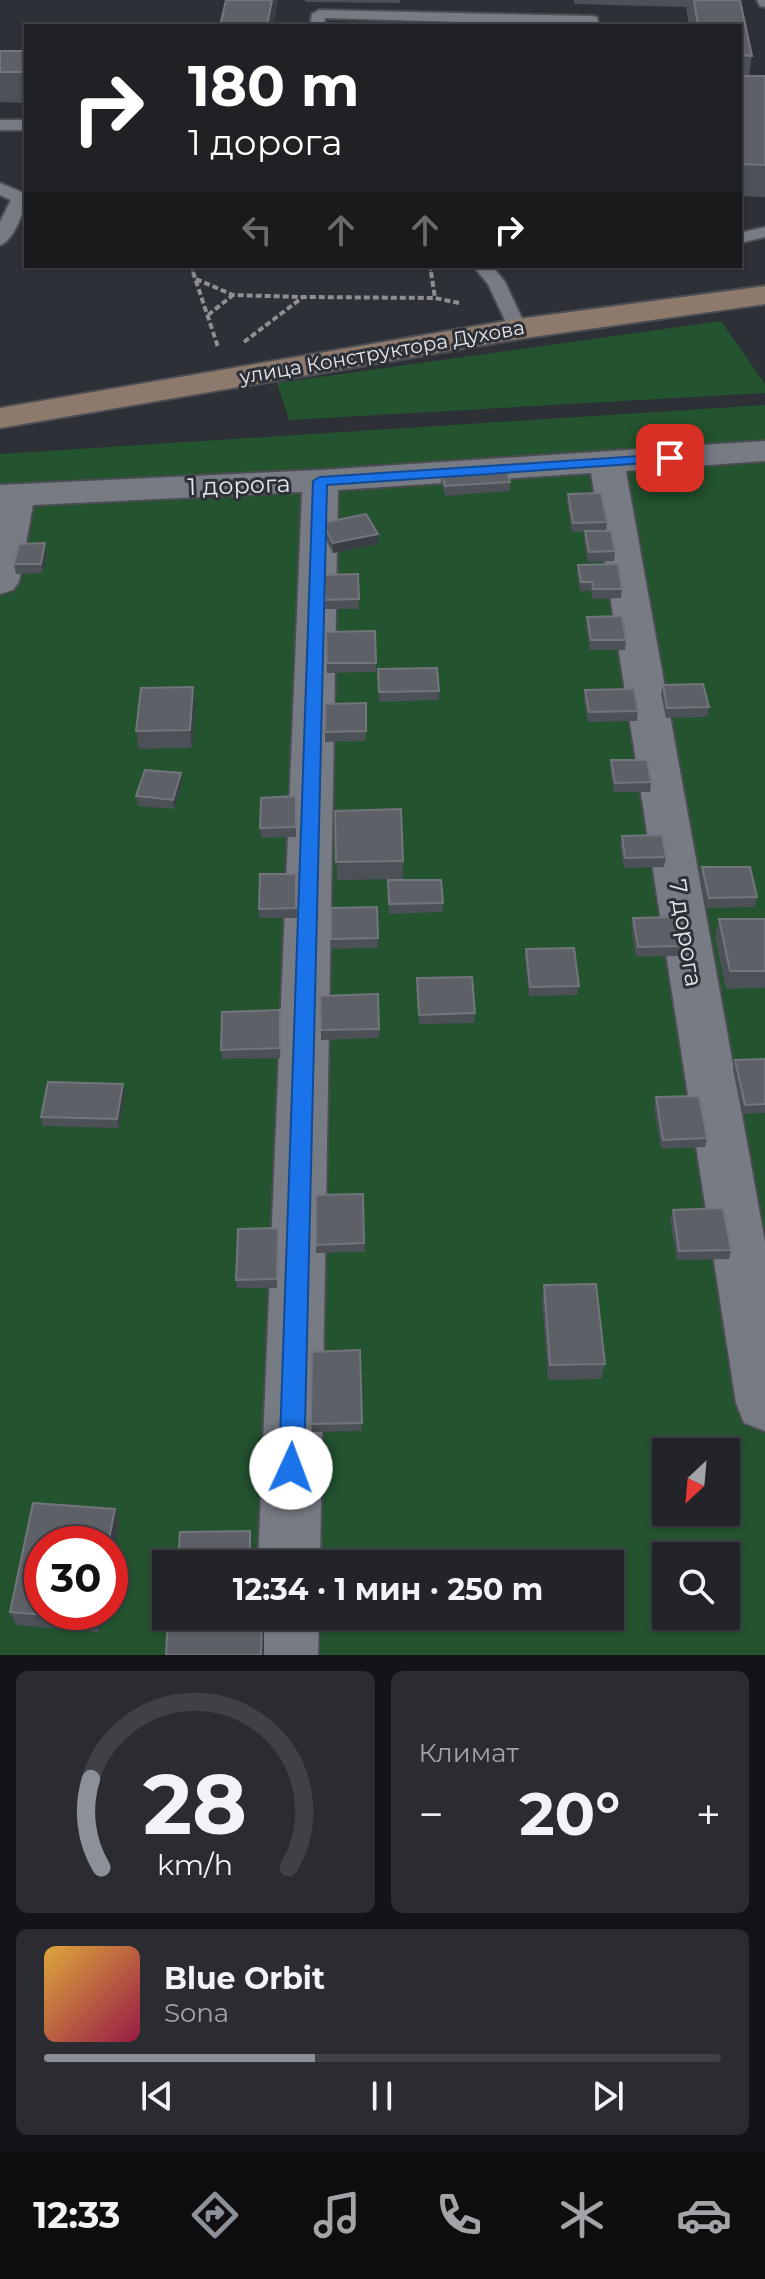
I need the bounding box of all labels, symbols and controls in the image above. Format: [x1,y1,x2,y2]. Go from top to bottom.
text: 180 m [188,52,360,120]
icon: right [56,56,160,160]
text: 1 дорога [188,120,342,164]
icon: left [235,208,279,252]
icon: ahead [319,208,363,252]
icon: ahead [403,208,447,252]
icon: right [487,208,531,252]
street label: улица Конструктора Духова [237,315,526,389]
pin [636,424,704,492]
icon: arrive [648,436,692,480]
street label: 1 дорога [187,469,291,501]
street label: 7 дорога [663,877,709,989]
position arrow [249,1426,333,1510]
north arrow [652,1438,740,1526]
map controls [652,1438,740,1630]
speed limit sign: 30 [24,1526,128,1630]
button: search [652,1542,740,1630]
text: 12:34 · 1 мин · 250 m [233,1571,543,1608]
text: Климат [419,1737,519,1769]
text: 28 [143,1753,247,1855]
text: 20° [519,1777,620,1850]
text: − [419,1787,444,1841]
text: + [696,1787,721,1841]
text: km/h [157,1847,233,1882]
text: Blue Orbit [164,1960,325,1997]
text: Sona [164,1997,229,2029]
icon: previous [135,2074,179,2118]
icon: pause [360,2074,404,2118]
icon: next [586,2074,630,2118]
icon: directions [187,2187,243,2243]
icon: music [309,2187,365,2243]
icon: phone [431,2187,487,2243]
icon: climate [554,2187,610,2243]
icon: car [676,2187,732,2243]
text: 12:33 [33,2193,120,2237]

